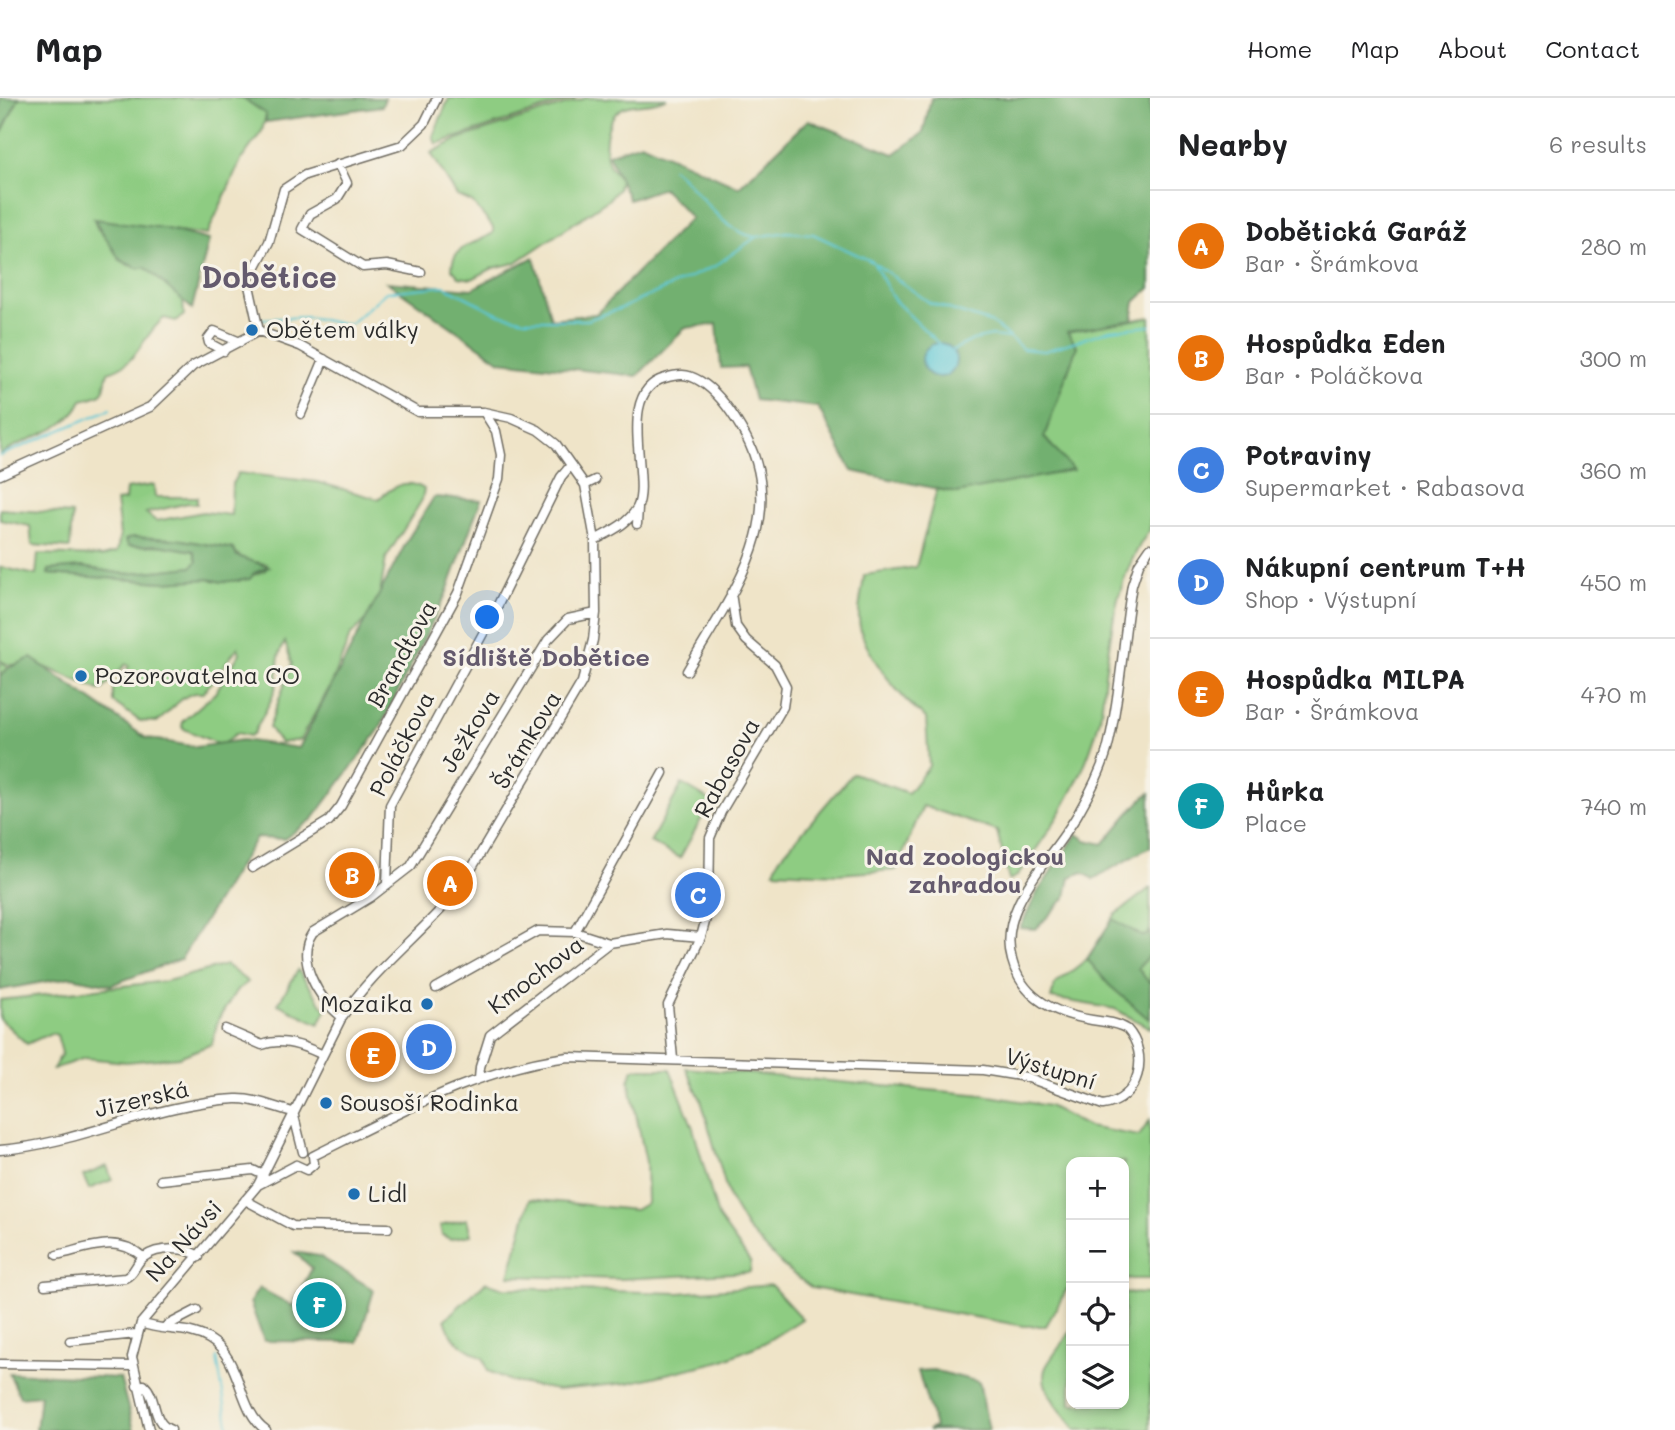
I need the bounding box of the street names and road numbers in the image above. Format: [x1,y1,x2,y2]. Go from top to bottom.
street label: Brandtova [359,595,443,712]
street label: Ježkova [433,683,506,778]
street label: Šrámkova [485,685,567,794]
street label: Poláčkova [362,686,440,801]
street label: Rabasova [686,712,766,823]
street label: Kmochova [481,928,589,1020]
street label: Výstupní [1002,1040,1100,1096]
street label: Jizerská [92,1073,192,1123]
street label: Na Návsi [139,1193,228,1288]

